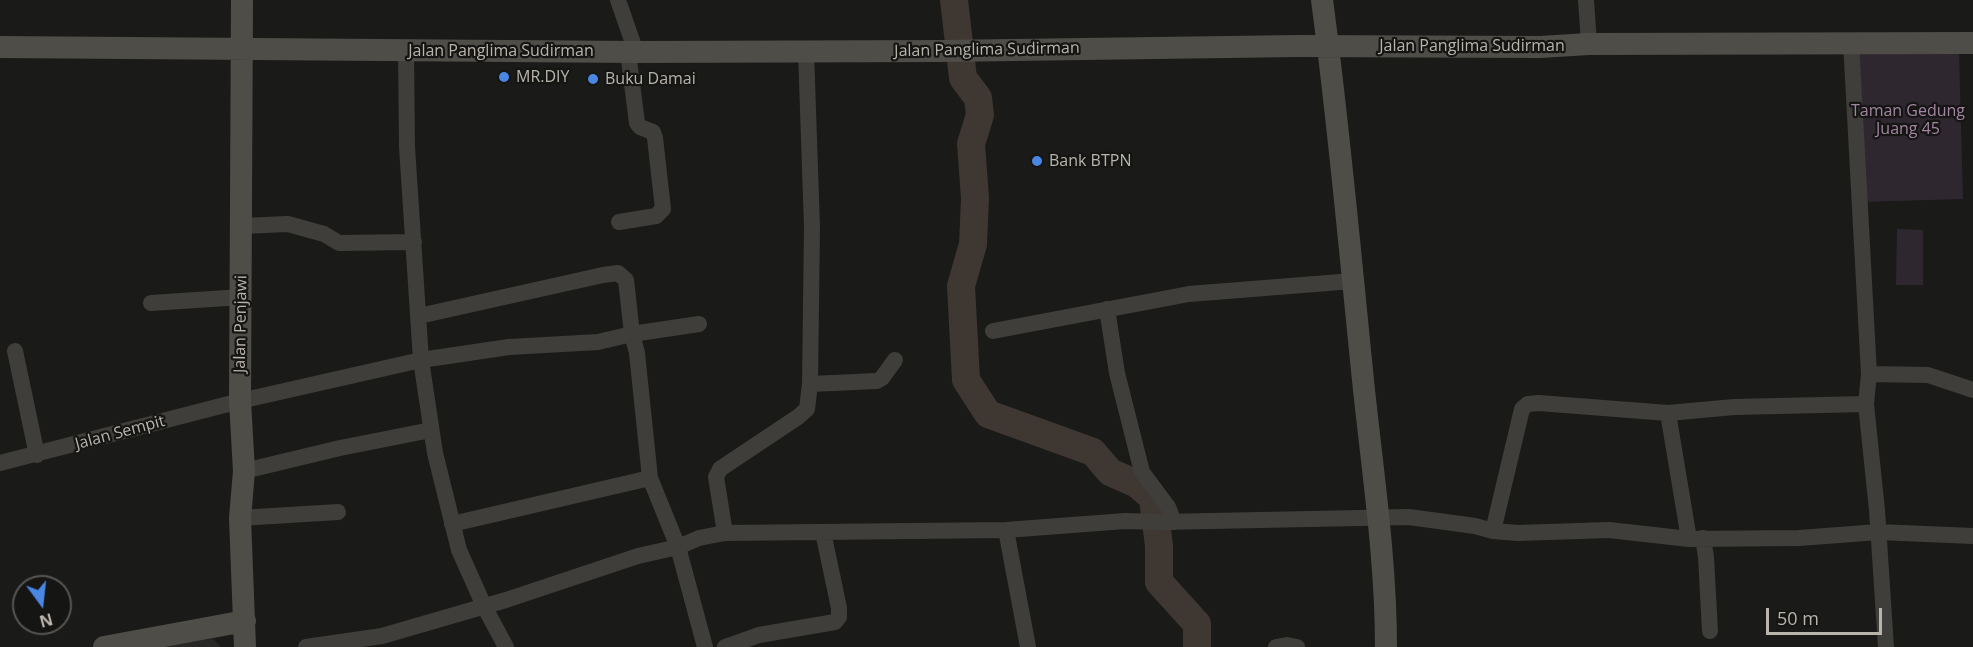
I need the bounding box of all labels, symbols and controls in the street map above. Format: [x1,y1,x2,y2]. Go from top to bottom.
street label: Jalan Panglima Sudirman [1379,36,1565,56]
street label: Jalan Panglima Sudirman [894,39,1080,61]
street label: Jalan Panglima Sudirman [408,41,594,61]
place label: MR.DIY [516,67,569,87]
place label: Buku Damai [605,69,696,89]
marker: MR.DIY [497,70,511,84]
marker: Buku Damai [586,72,600,86]
park label: Taman Gedung Juang 45 [1851,101,1965,139]
place label: Bank BTPN [1049,151,1131,171]
marker: Bank BTPN [1030,154,1044,168]
street label: Jalan Penjawi [231,275,251,373]
street label: Jalan Sempit [73,412,167,454]
north arrow [12,575,72,635]
scale bar [1769,596,1884,634]
text: 50 m [1777,606,1819,630]
text: N [37,608,55,633]

